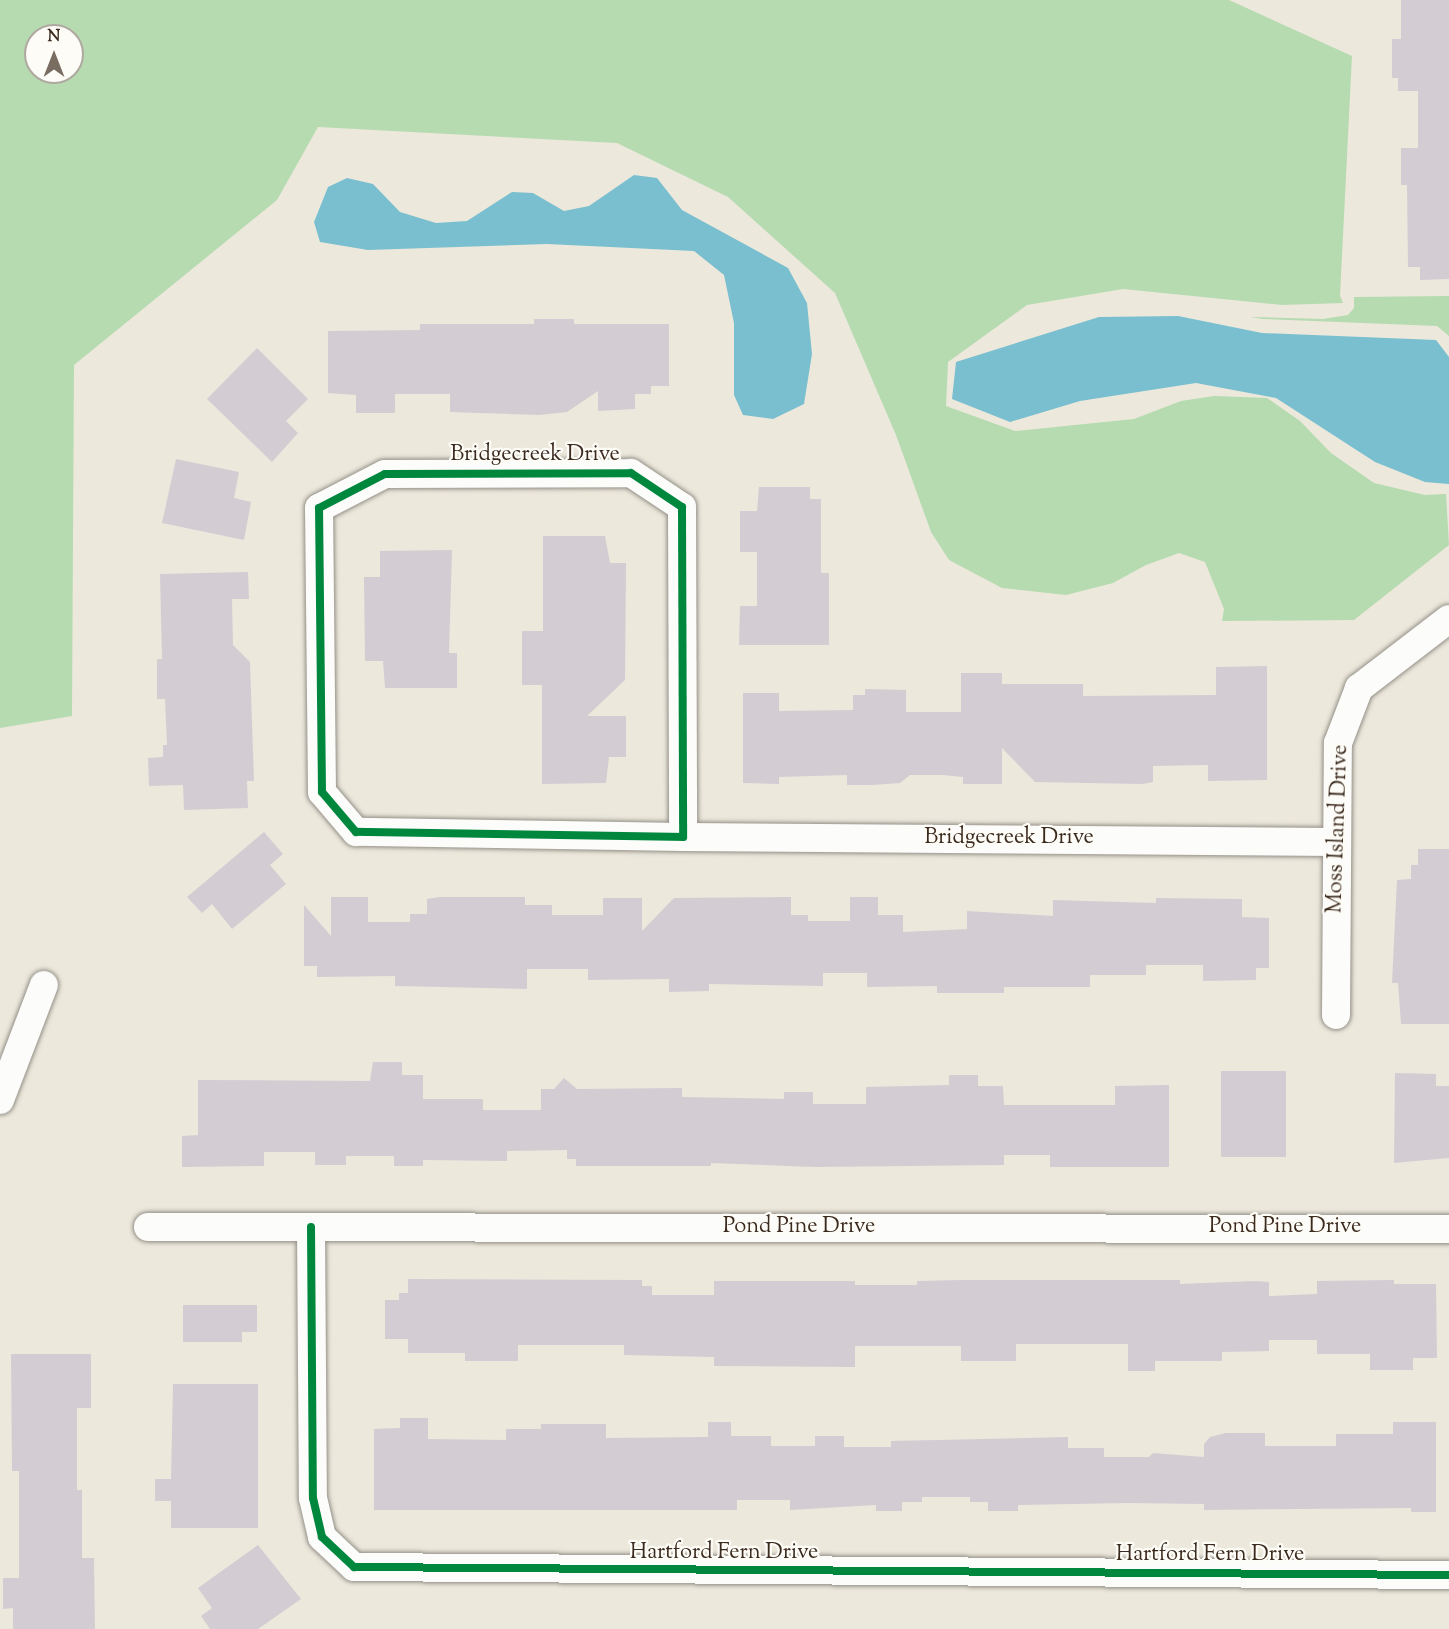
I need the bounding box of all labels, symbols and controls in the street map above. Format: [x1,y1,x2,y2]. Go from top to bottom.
north arrow [24,24,84,84]
text: N [48,26,60,49]
street label: Bridgecreek Drive [450,443,620,469]
street label: Moss Island Drive [1323,744,1355,914]
street label: Bridgecreek Drive [924,826,1094,852]
street label: Pond Pine Drive [723,1215,875,1241]
street label: Pond Pine Drive [1209,1215,1361,1241]
street label: Hartford Fern Drive [630,1541,818,1567]
street label: Hartford Fern Drive [1116,1543,1304,1569]

